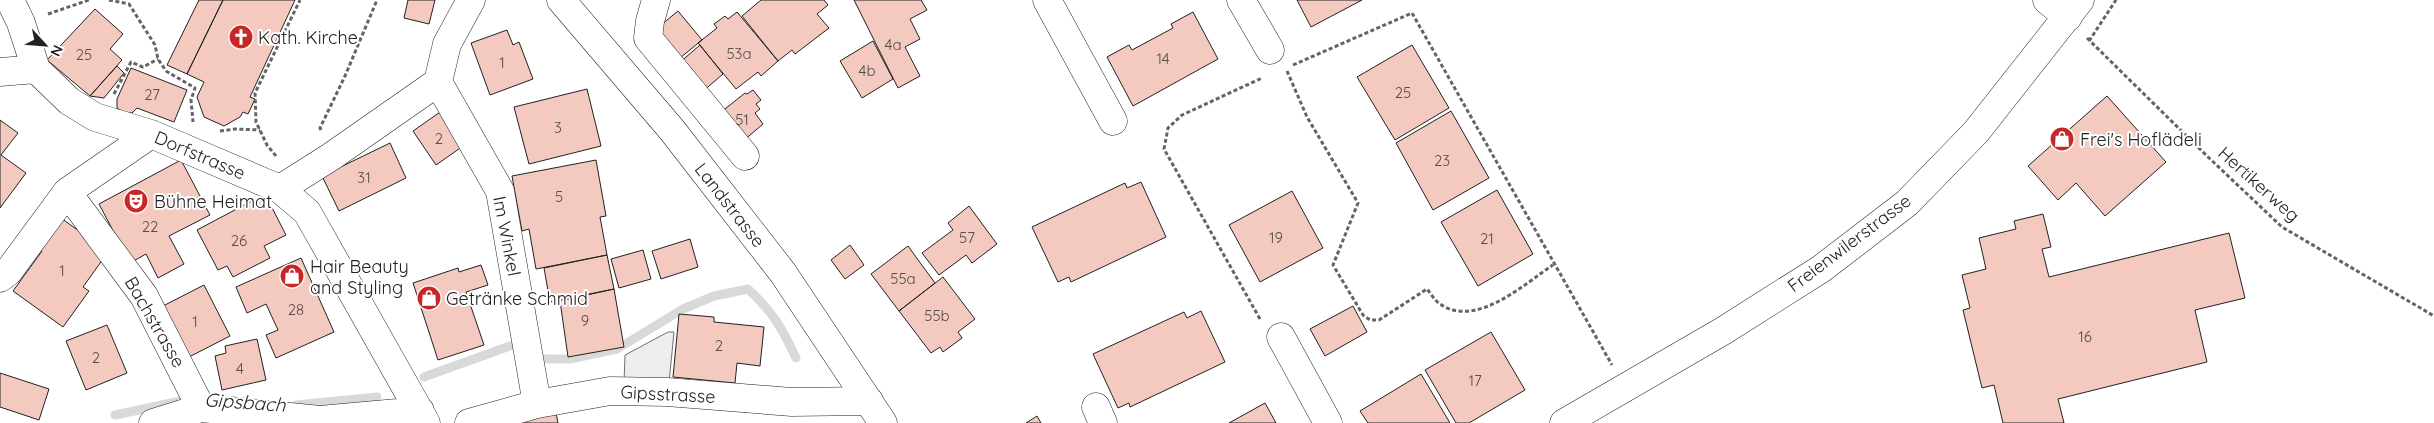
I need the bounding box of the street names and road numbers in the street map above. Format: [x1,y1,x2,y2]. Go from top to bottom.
street label: Dorfstrasse [151,126,249,184]
street label: Hertikerweg [2213,141,2305,227]
street label: Landstrasse [690,158,770,252]
street label: Freienwilerstrasse [1783,189,1915,297]
street label: Im Winkel [488,194,526,278]
street label: Bachstrasse [120,272,190,372]
street label: Gipsstrasse [620,380,716,408]

